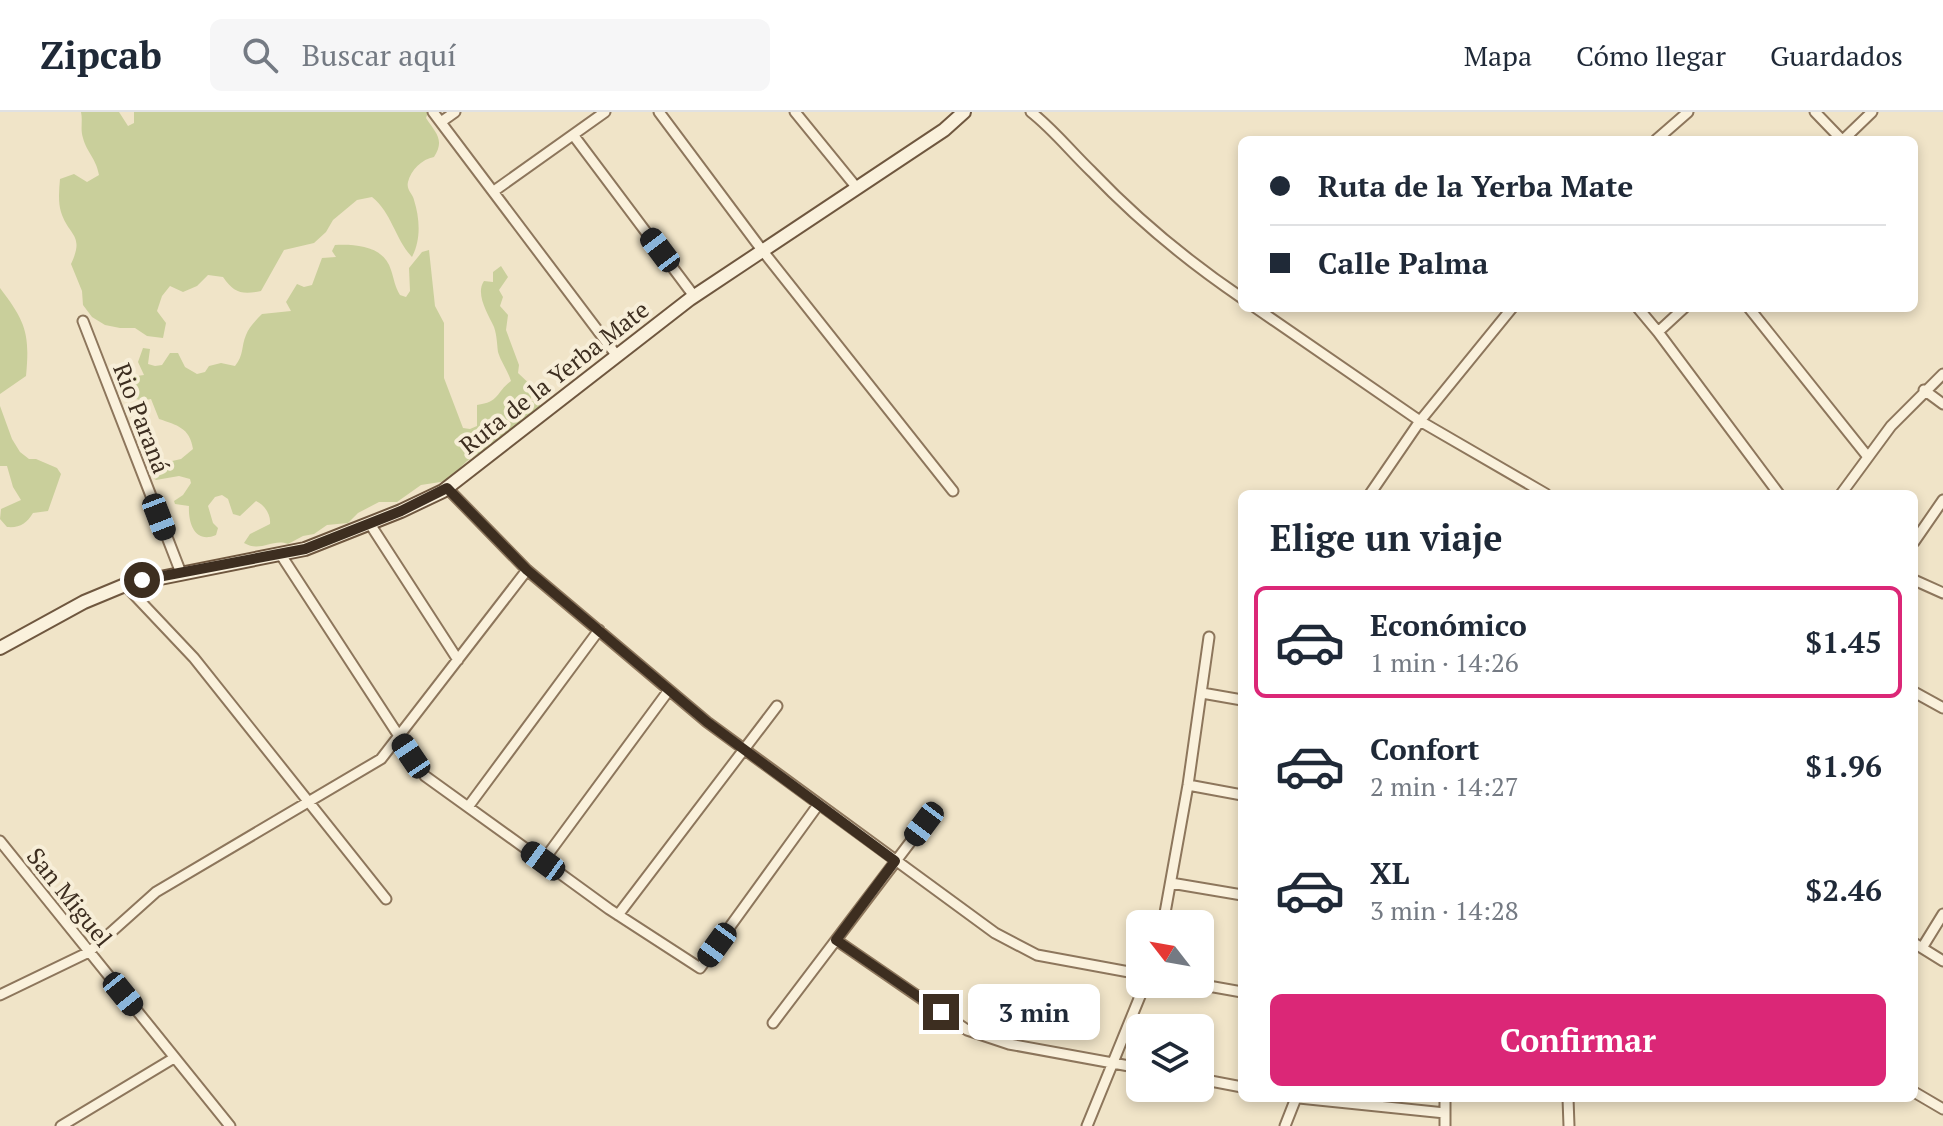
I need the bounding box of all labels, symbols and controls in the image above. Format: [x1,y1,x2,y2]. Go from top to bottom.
search box [210,19,770,91]
text: Zipcab [40,30,162,80]
icon: search [238,33,282,77]
text: Buscar aquí [302,35,456,75]
text: Mapa [1464,37,1532,74]
text: Cómo llegar [1576,37,1726,74]
text: Guardados [1770,37,1903,74]
text: Ruta de la Yerba Mate [1318,166,1633,206]
car [636,224,684,276]
text: Calle Palma [1318,243,1489,283]
street label: Ruta de la Yerba Mate [453,293,655,461]
street label: Rio Paraná [106,358,178,478]
car [139,490,179,544]
text: Elige un viaje [1270,514,1503,561]
route start [124,562,160,598]
text: Económico [1370,605,1527,645]
icon: car [1274,606,1346,678]
text: $1.45 [1805,622,1882,662]
text: 1 min · 14:26 [1370,645,1519,679]
car [388,729,434,783]
text: Confort [1370,729,1480,769]
icon: car [1274,730,1346,802]
text: $1.96 [1805,746,1882,786]
text: 2 min · 14:27 [1370,769,1519,803]
car [900,798,948,850]
car [517,837,569,885]
street label: San Miguel [20,841,120,953]
text: XL [1370,853,1409,893]
icon: car [1274,854,1346,926]
text: $2.46 [1805,870,1882,910]
text: 3 min · 14:28 [1370,893,1519,927]
north arrow [1126,910,1214,998]
map controls [1126,910,1214,1102]
car [693,919,741,971]
car [99,968,147,1020]
callout: 3 min [969,984,1101,1040]
route end [923,994,959,1030]
button: Confirmar [1270,994,1886,1086]
text: 3 min [998,995,1070,1029]
button: layers [1126,1014,1214,1102]

